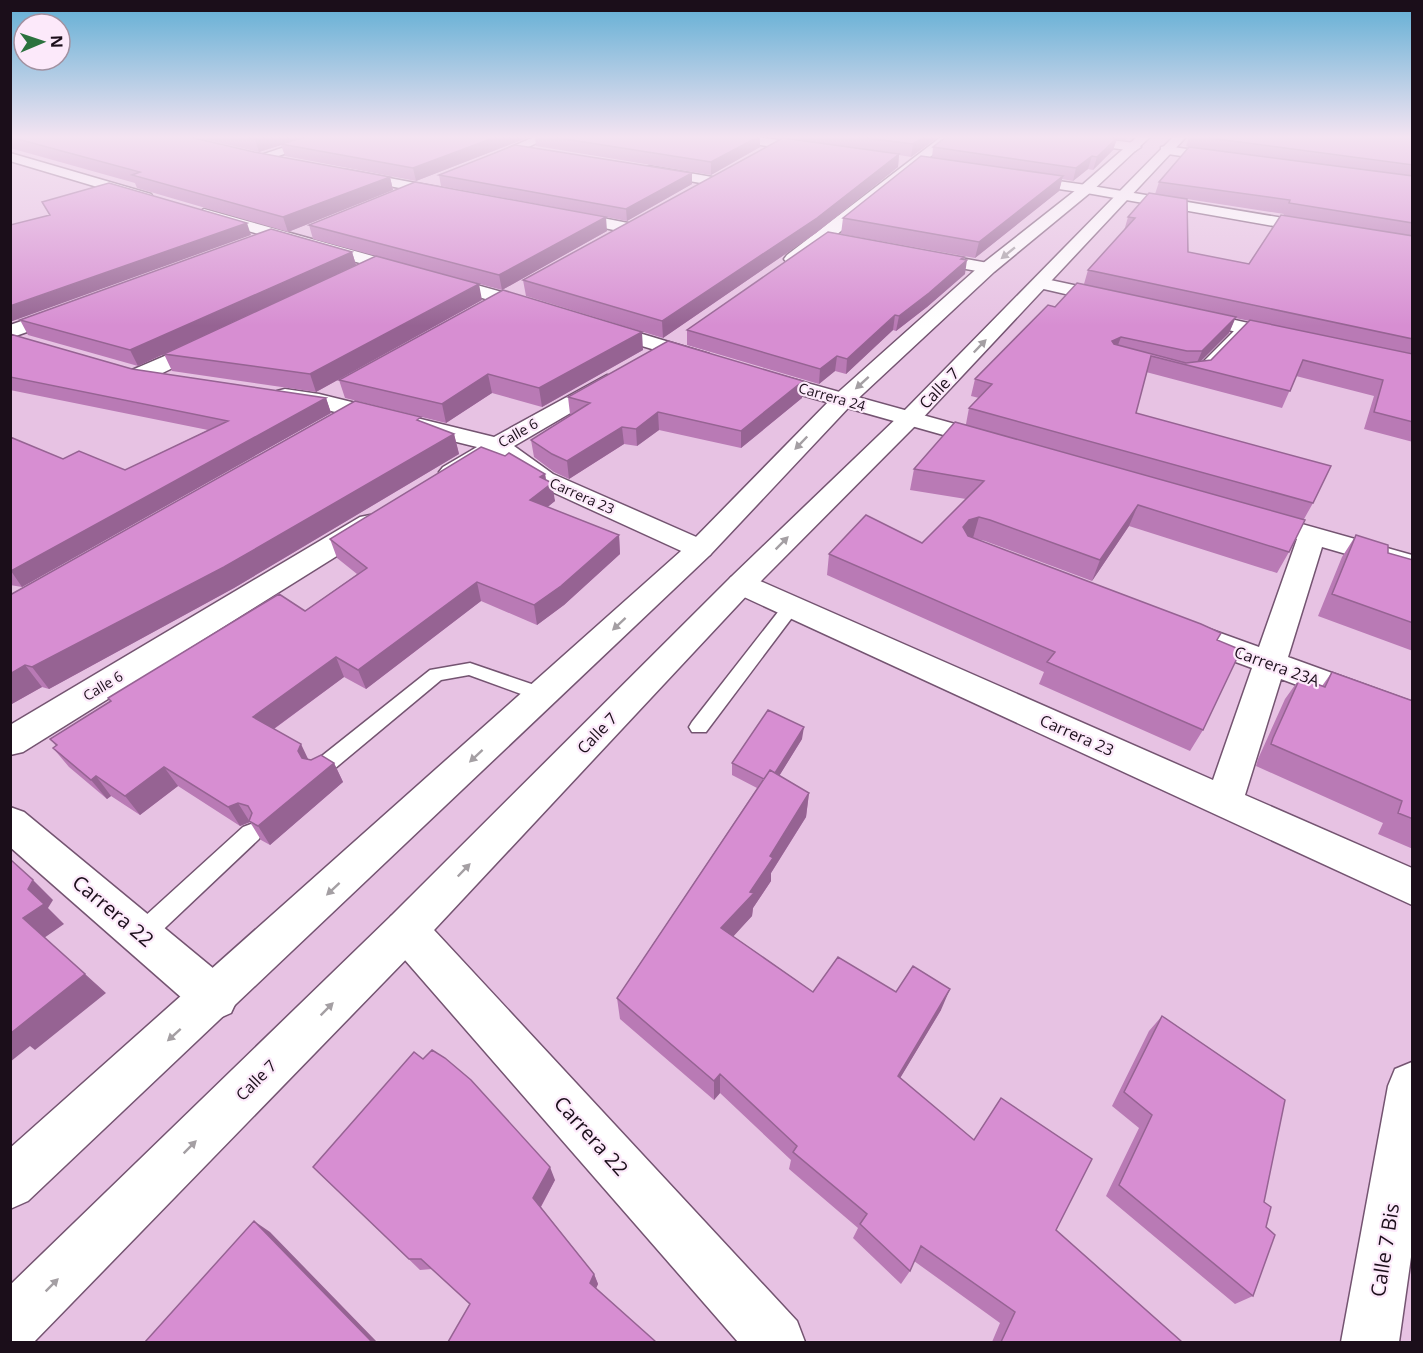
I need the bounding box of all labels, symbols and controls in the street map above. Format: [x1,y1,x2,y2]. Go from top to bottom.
north arrow [12,12,72,72]
text: N [46,35,68,48]
one-way arrow [1000,246,1015,258]
one-way arrow [973,339,987,354]
street label: Calle 7 [914,363,964,413]
one-way arrow [855,375,869,389]
street label: Carrera 24 [796,378,868,415]
street label: Calle 6 [494,414,541,452]
one-way arrow [795,436,809,450]
street label: Carrera 23 [547,473,618,518]
one-way arrow [775,537,789,551]
one-way arrow [612,617,627,631]
street label: Carrera 23A [1231,640,1323,692]
street label: Calle 6 [79,666,126,705]
street label: Calle 7 [572,708,622,758]
street label: Carrera 23 [1036,709,1118,761]
one-way arrow [469,749,484,763]
one-way arrow [457,862,471,877]
street label: Carrera 22 [67,869,160,953]
one-way arrow [326,882,341,895]
one-way arrow [320,1002,334,1016]
one-way arrow [167,1028,182,1042]
street label: Calle 7 [231,1055,281,1105]
street label: Carrera 22 [548,1090,634,1181]
one-way arrow [182,1140,196,1154]
street label: Calle 7 Bis [1364,1201,1405,1299]
one-way arrow [44,1278,58,1292]

